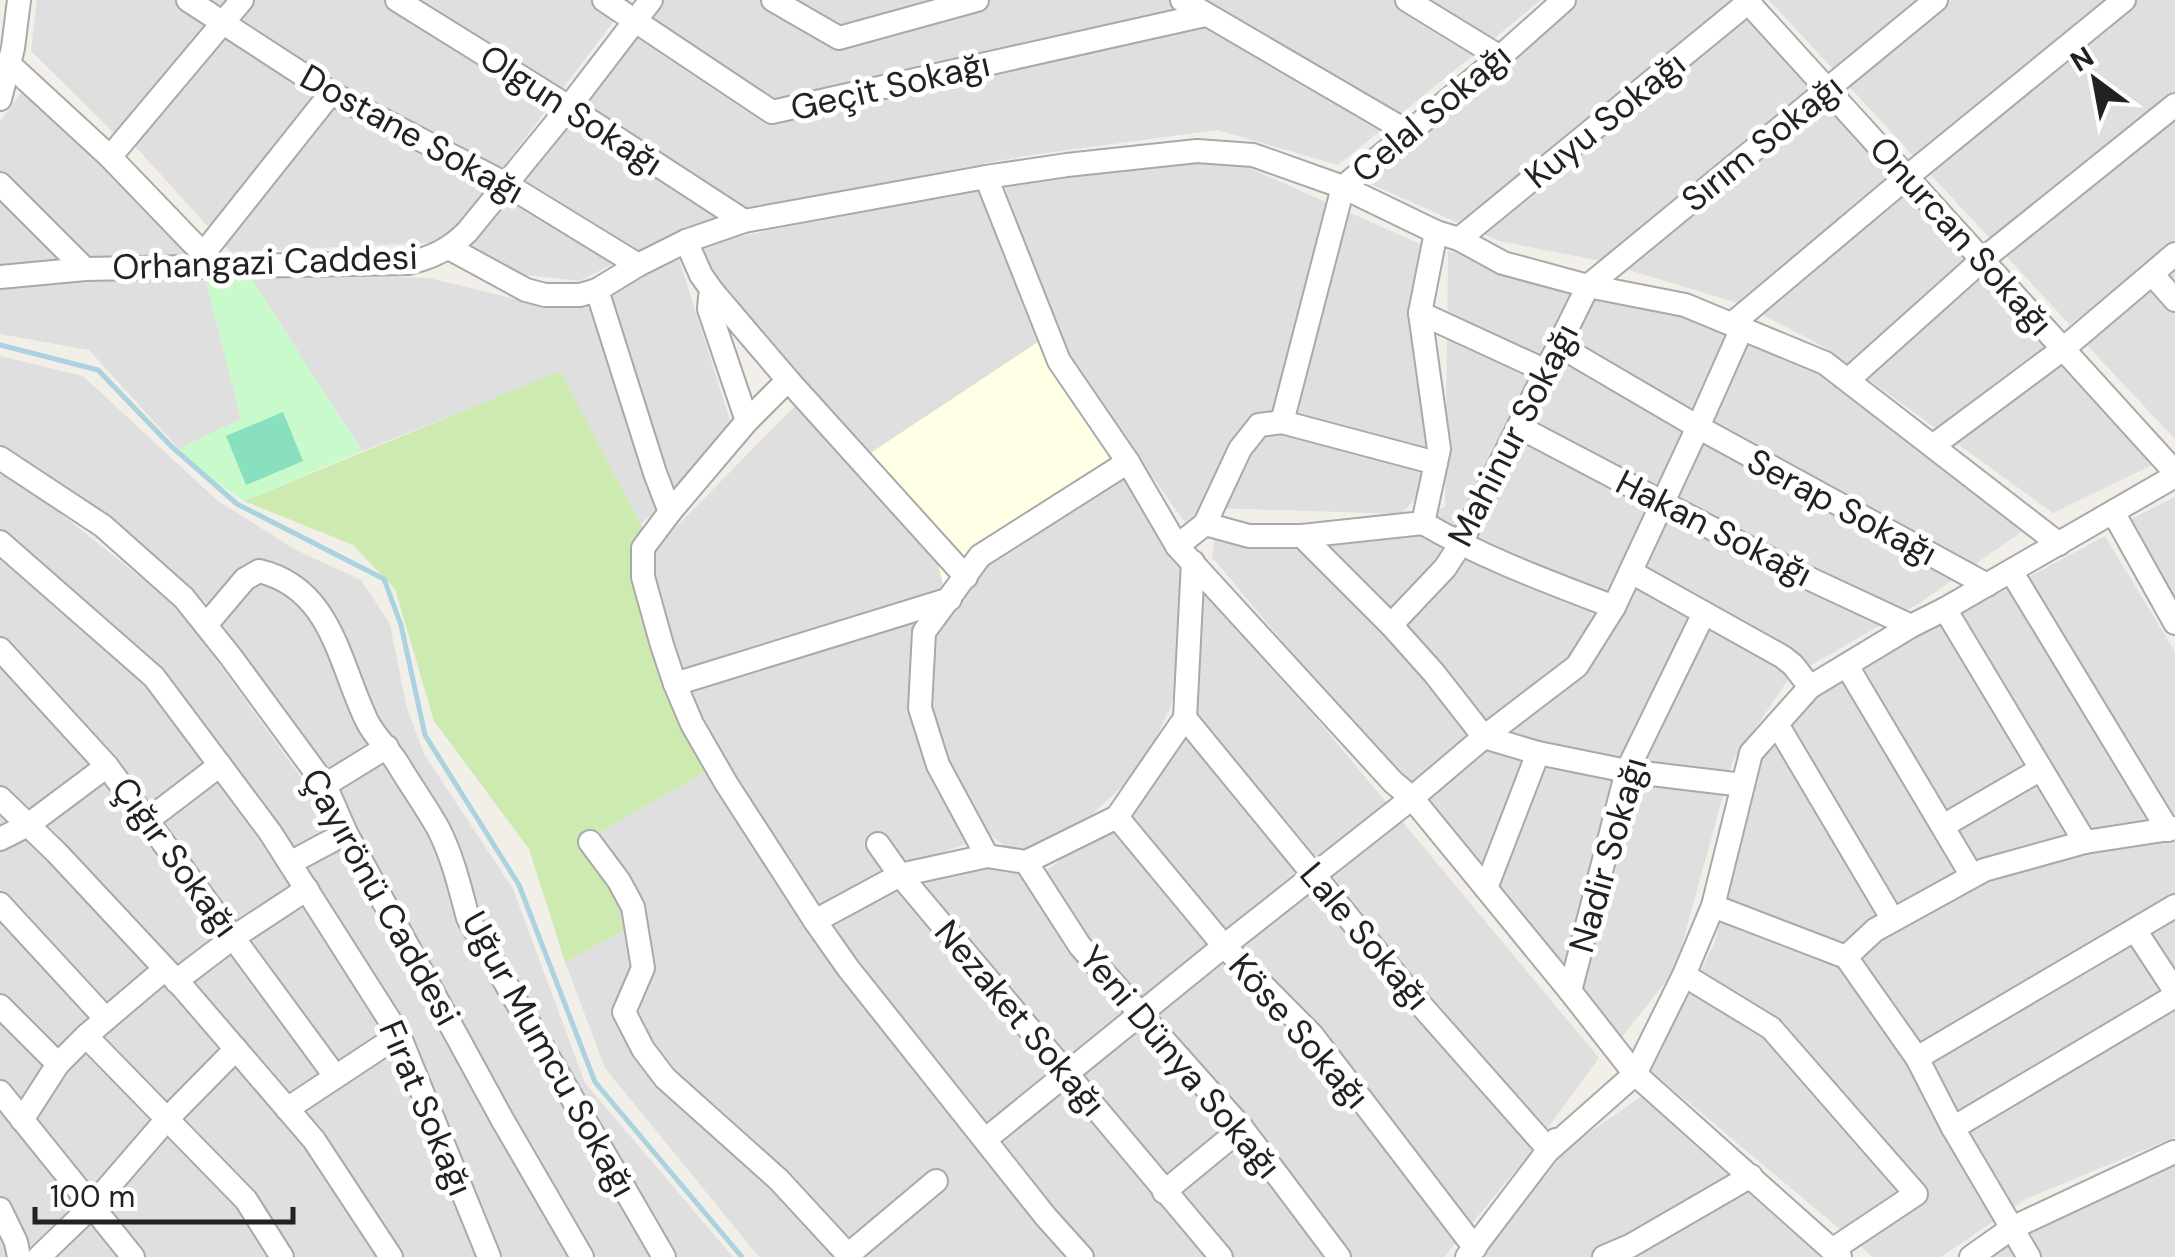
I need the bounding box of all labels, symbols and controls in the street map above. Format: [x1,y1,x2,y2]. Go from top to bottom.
north arrow [2045,30,2145,130]
street label: Celal Sokağı [1342,33,1520,193]
street label: Olgun Sokağı [471,34,671,186]
text: N [2064,38,2100,80]
street label: Geçit Sokağı [786,41,994,131]
street label: Kuyu Sokağı [1515,41,1695,199]
street label: Dostane Sokağı [292,54,532,214]
street label: Sırım Sokağı [1672,64,1852,222]
street label: Onurcan Sokağı [1859,127,2063,345]
street label: Orhangazi Caddesi [112,234,418,290]
street label: Mahinur Sokağı [1437,316,1589,554]
street label: Serap Sokağı [1739,438,1945,576]
street label: Hakan Sokağı [1608,459,1820,597]
street label: Nadir Sokağı [1558,752,1658,958]
street label: Çayırönü Caddesi [291,760,471,1034]
street label: Çığır Sokağı [101,768,249,946]
street label: Lale Sokağı [1290,852,1440,1020]
street label: Uğur Mumcu Sokağı [451,903,647,1205]
street label: Nezaket Sokağı [924,910,1116,1126]
street label: Yeni Dünya Sokağı [1069,936,1291,1188]
street label: Köse Sokağı [1219,944,1379,1118]
street label: Fırat Sokağı [368,1013,484,1203]
scale bar [35,1162,292,1224]
text: 100 m [50,1177,135,1216]

